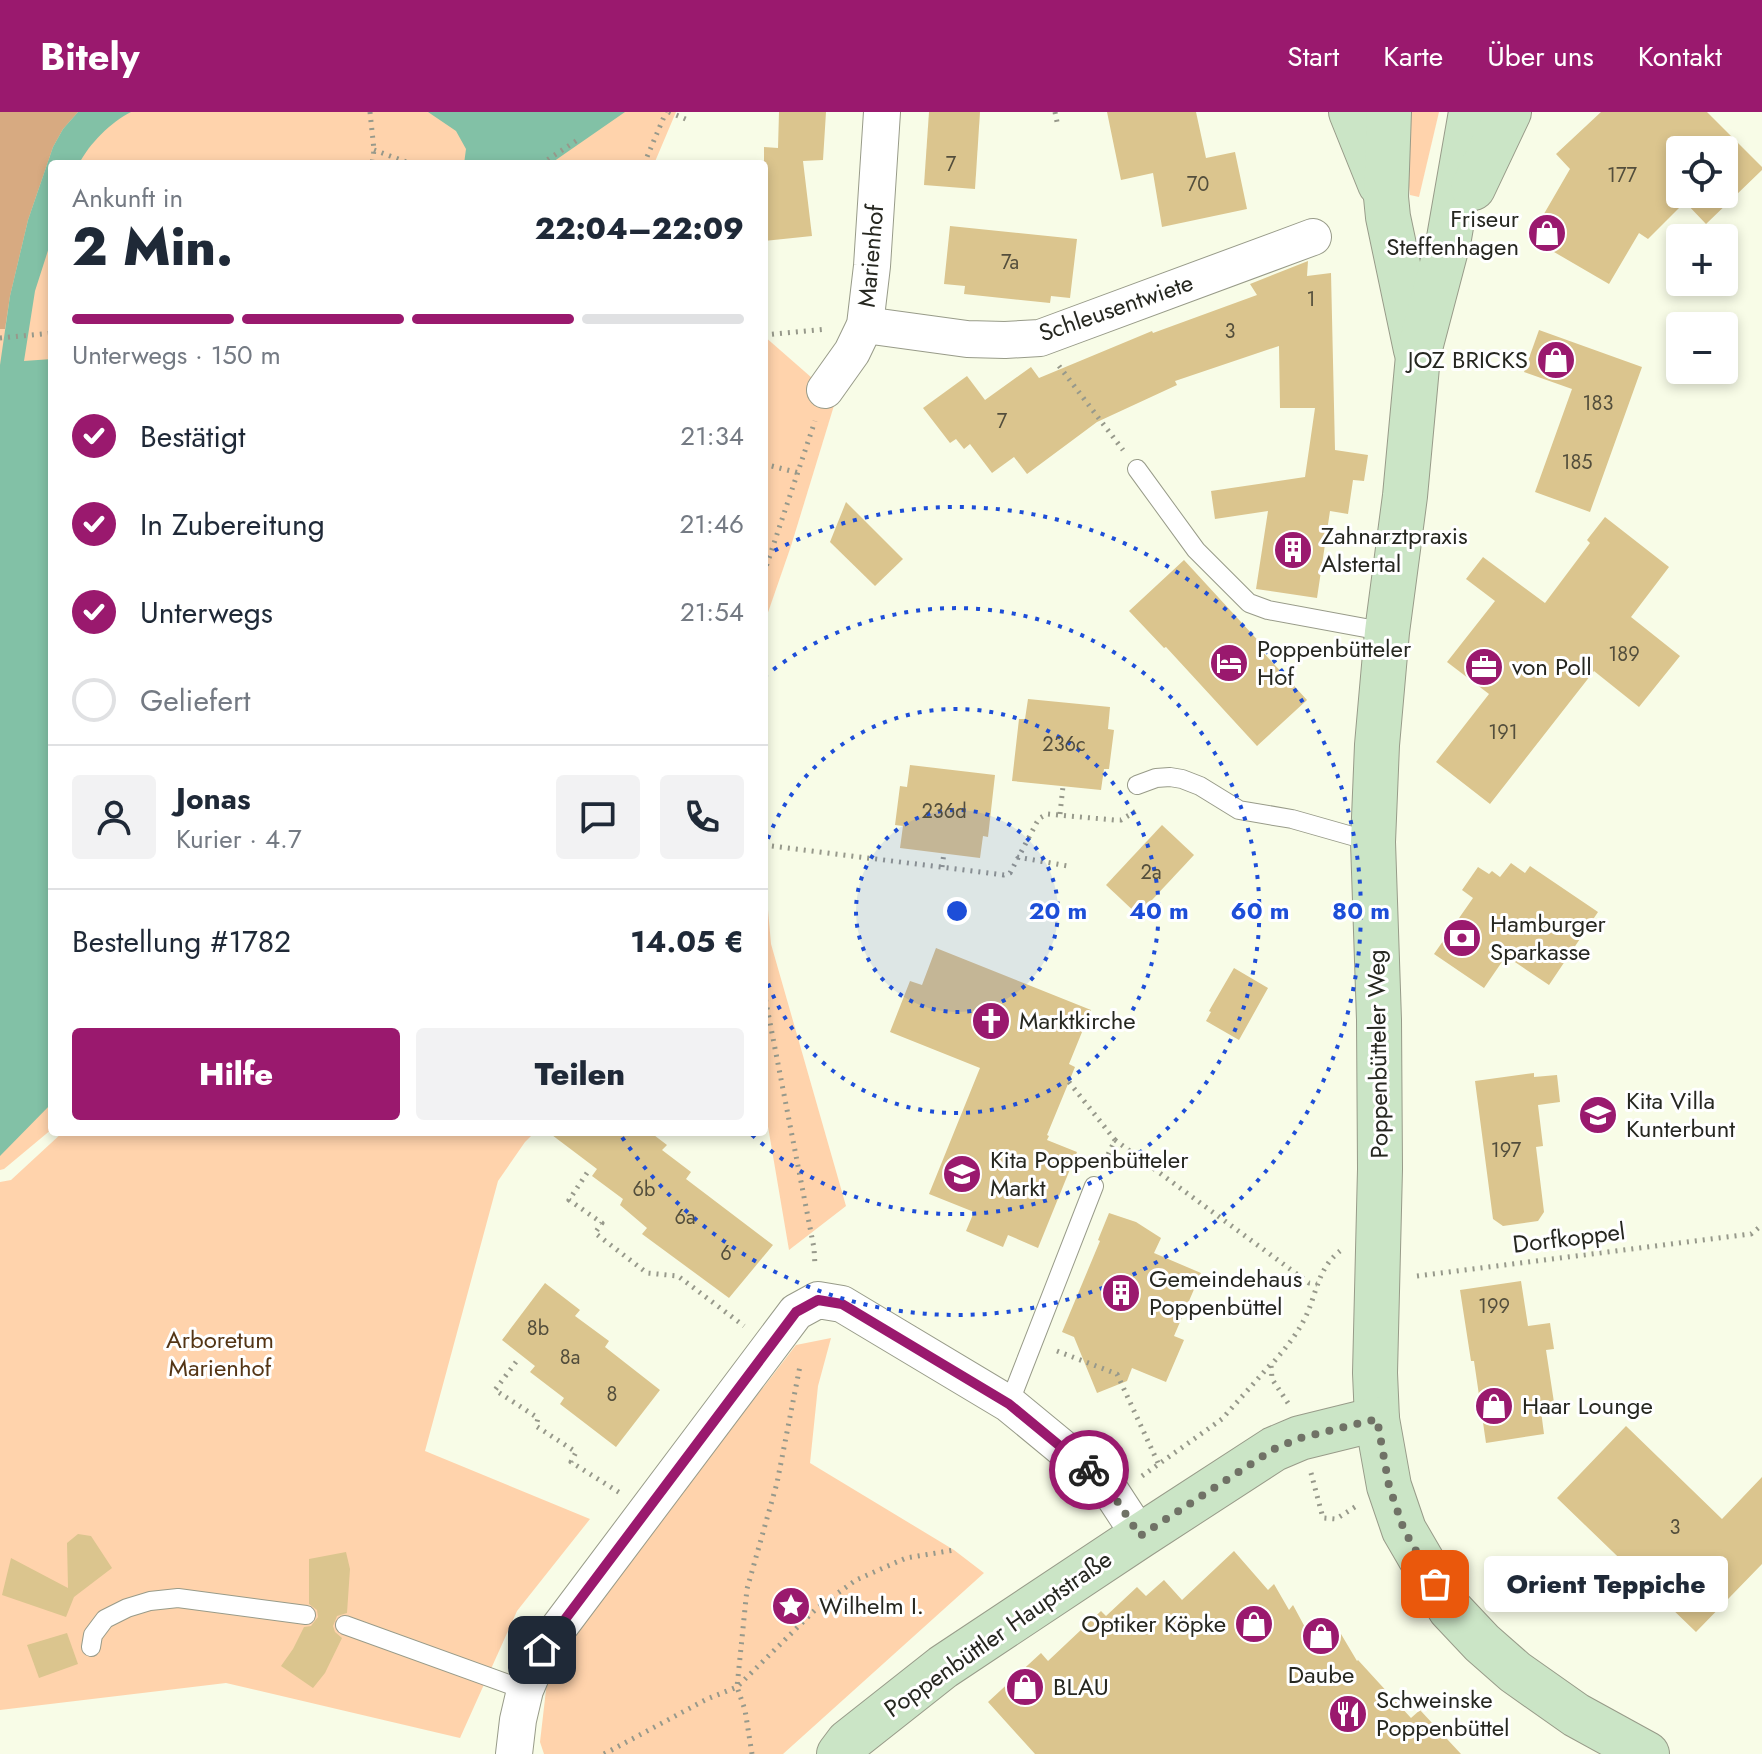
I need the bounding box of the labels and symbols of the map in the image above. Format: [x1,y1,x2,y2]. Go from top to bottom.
house number: 7 [946,150,957,179]
house number: 177 [1607,161,1638,190]
house number: 70 [1187,170,1209,199]
place label: Friseur Steffenhagen [1386,201,1520,264]
street label: Marienhof [849,202,893,309]
shop icon: Friseur Steffenhagen [1526,212,1568,254]
house number: 7a [1001,248,1019,277]
street label: Schleusentwiete [1034,265,1198,350]
house number: 1 [1307,285,1316,314]
house number: 3 [1225,317,1236,346]
shop icon: JOZ BRICKS [1535,339,1577,381]
place label: JOZ BRICKS [1405,342,1528,377]
house number: 183 [1583,389,1613,418]
house number: 7 [997,407,1008,436]
house number: 185 [1561,448,1593,477]
place label: Zahnarztpraxis Alstertal [1321,518,1468,581]
building icon: Zahnarztpraxis Alstertal [1272,529,1314,571]
place label: Poppenbütteler Hof [1257,631,1412,694]
house number: 189 [1608,640,1640,669]
hotel icon: Poppenbütteler Hof [1208,642,1250,684]
office icon: von Poll [1463,646,1505,688]
place label: von Poll [1512,649,1592,684]
house number: 191 [1488,718,1518,747]
house number: 236c [1042,730,1086,759]
house number: 236d [921,797,967,826]
house number: 2a [1141,858,1162,887]
text: 20 m [1029,893,1087,928]
text: 40 m [1129,893,1189,928]
text: 60 m [1231,893,1289,928]
text: 80 m [1332,893,1390,928]
centre of rings [943,897,971,925]
place label: Hamburger Sparkasse [1490,906,1607,969]
bank icon: Hamburger Sparkasse [1441,917,1483,959]
street label: Poppenbütteler Weg [1358,949,1397,1159]
church icon: Marktkirche [970,1000,1012,1042]
place label: Marktkirche [1019,1003,1136,1038]
place label: Kita Villa Kunterbunt [1626,1083,1735,1146]
school or university icon: Kita Villa Kunterbunt [1577,1094,1619,1136]
house number: 197 [1491,1136,1522,1165]
place label: Kita Poppenbütteler Markt [990,1142,1189,1205]
school or university icon: Kita Poppenbütteler Markt [941,1153,983,1195]
house number: 6b [633,1175,655,1204]
house number: 6a [674,1203,696,1232]
street label: Dorfkoppel [1511,1213,1627,1262]
house number: 6 [720,1239,732,1268]
place label: Gemeindehaus Poppenbüttel [1149,1261,1302,1324]
building icon: Gemeindehaus Poppenbüttel [1100,1272,1142,1314]
house number: 199 [1478,1292,1510,1321]
house number: 8b [527,1314,549,1343]
park label: Arboretum Marienhof [166,1322,274,1385]
house number: 8a [560,1343,580,1372]
house number: 8 [607,1380,617,1409]
shop icon: Haar Lounge [1473,1385,1515,1427]
place label: Haar Lounge [1522,1388,1653,1423]
courier [1049,1430,1129,1510]
house number: 3 [1670,1513,1681,1542]
street label: Poppenbüttler Hauptstraße [877,1542,1119,1726]
pin [1401,1550,1469,1618]
callout: Orient Teppiche [1483,1556,1727,1612]
place icon: Wilhelm I. [770,1585,812,1627]
place label: Wilhelm I. [819,1588,924,1623]
shop icon: Optiker Köpke [1233,1603,1275,1645]
place label: Optiker Köpke [1081,1606,1226,1641]
shop icon: Daube [1300,1615,1342,1657]
pin [508,1616,576,1684]
place label: Daube [1288,1657,1354,1692]
shop icon: BLAU [1004,1666,1046,1708]
place label: BLAU [1053,1669,1109,1704]
place label: Schweinske Poppenbüttel [1376,1682,1510,1745]
restaurant icon: Schweinske Poppenbüttel [1327,1693,1369,1735]

